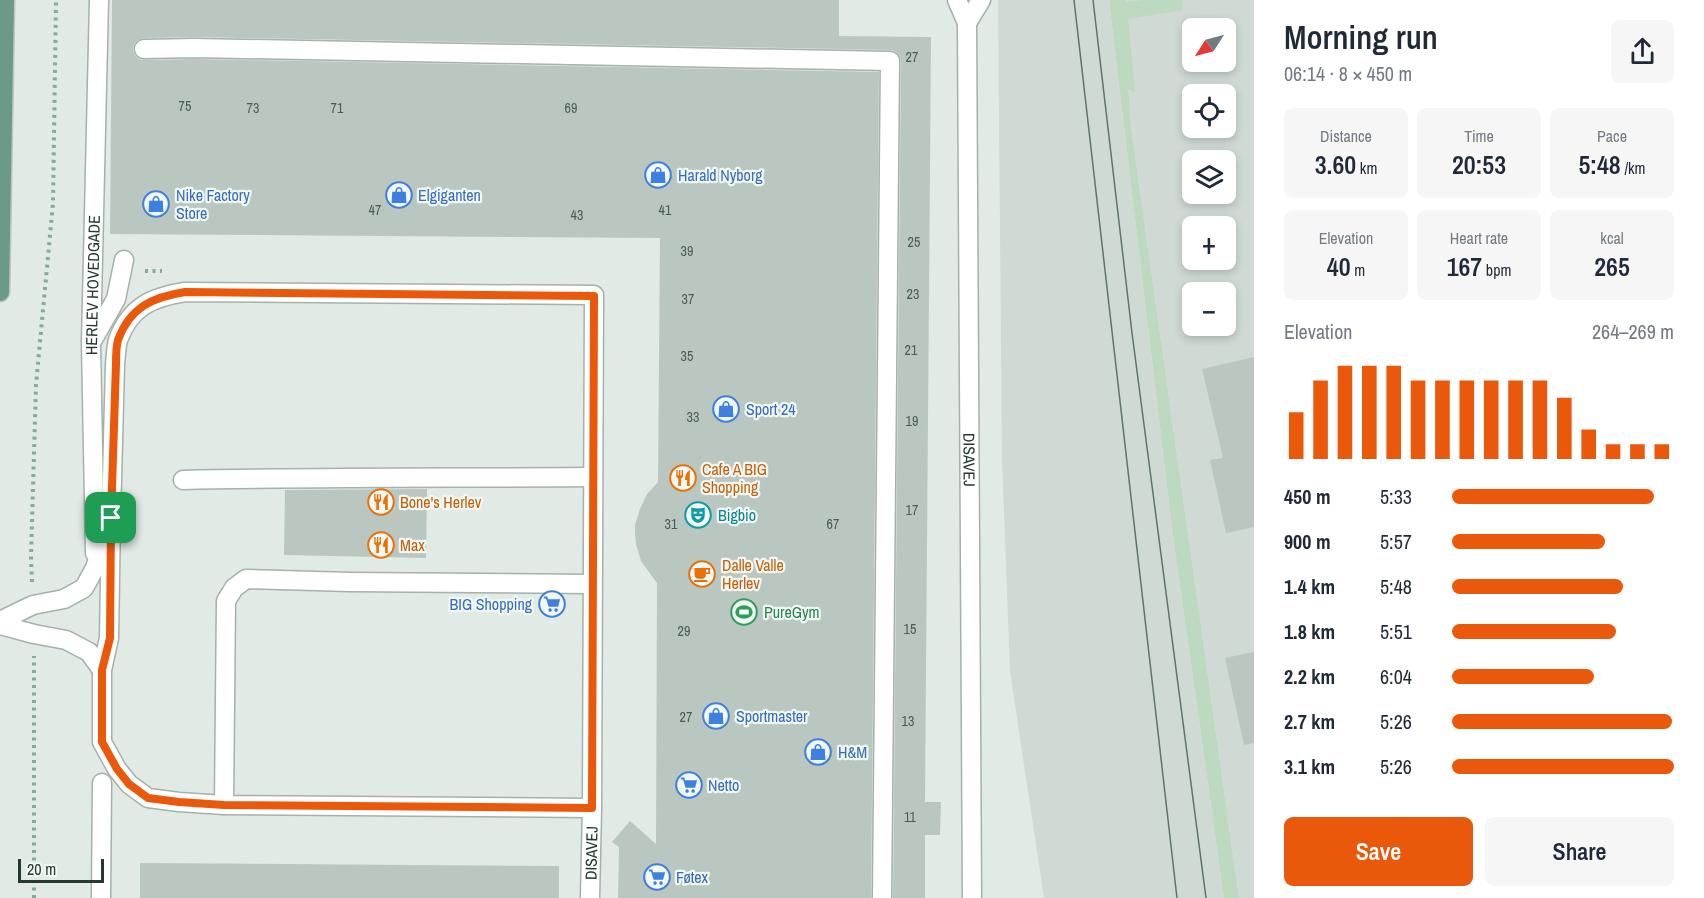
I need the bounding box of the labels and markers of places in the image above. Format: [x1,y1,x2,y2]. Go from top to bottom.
shop icon: Harald Nyborg [643,160,673,190]
place label: Harald Nyborg [678,164,763,186]
shop icon: Elgiganten [384,180,414,210]
place label: Nike Factory Store [176,184,250,224]
place label: Elgiganten [418,184,481,206]
shop icon: Nike Factory Store [141,189,171,219]
shop icon: Sport 24 [711,394,741,424]
place label: Sport 24 [746,398,796,420]
place label: Cafe A BIG Shopping [702,458,767,498]
restaurant icon: Cafe A BIG Shopping [668,463,698,493]
restaurant icon: Bone's Herlev [366,487,396,517]
place label: Bone's Herlev [400,491,482,513]
pin [85,492,136,543]
theatre icon: Bigbio [683,500,713,530]
place label: Bigbio [718,504,756,526]
restaurant icon: Max [366,530,396,560]
place label: Max [400,534,425,556]
place label: Dalle Valle Herlev [722,554,784,594]
cafe icon: Dalle Valle Herlev [687,559,717,589]
supermarket icon: BIG Shopping [537,589,567,619]
place label: BIG Shopping [450,593,533,615]
sports icon: PureGym [729,597,759,627]
place label: PureGym [764,601,819,623]
shop icon: Sportmaster [701,701,731,731]
place label: Sportmaster [736,705,808,727]
shop icon: H&M [803,737,833,767]
place label: H&M [838,741,867,763]
supermarket icon: Netto [674,770,704,800]
place label: Netto [708,774,739,796]
supermarket icon: Føtex [642,862,672,892]
place label: Føtex [676,866,709,888]

